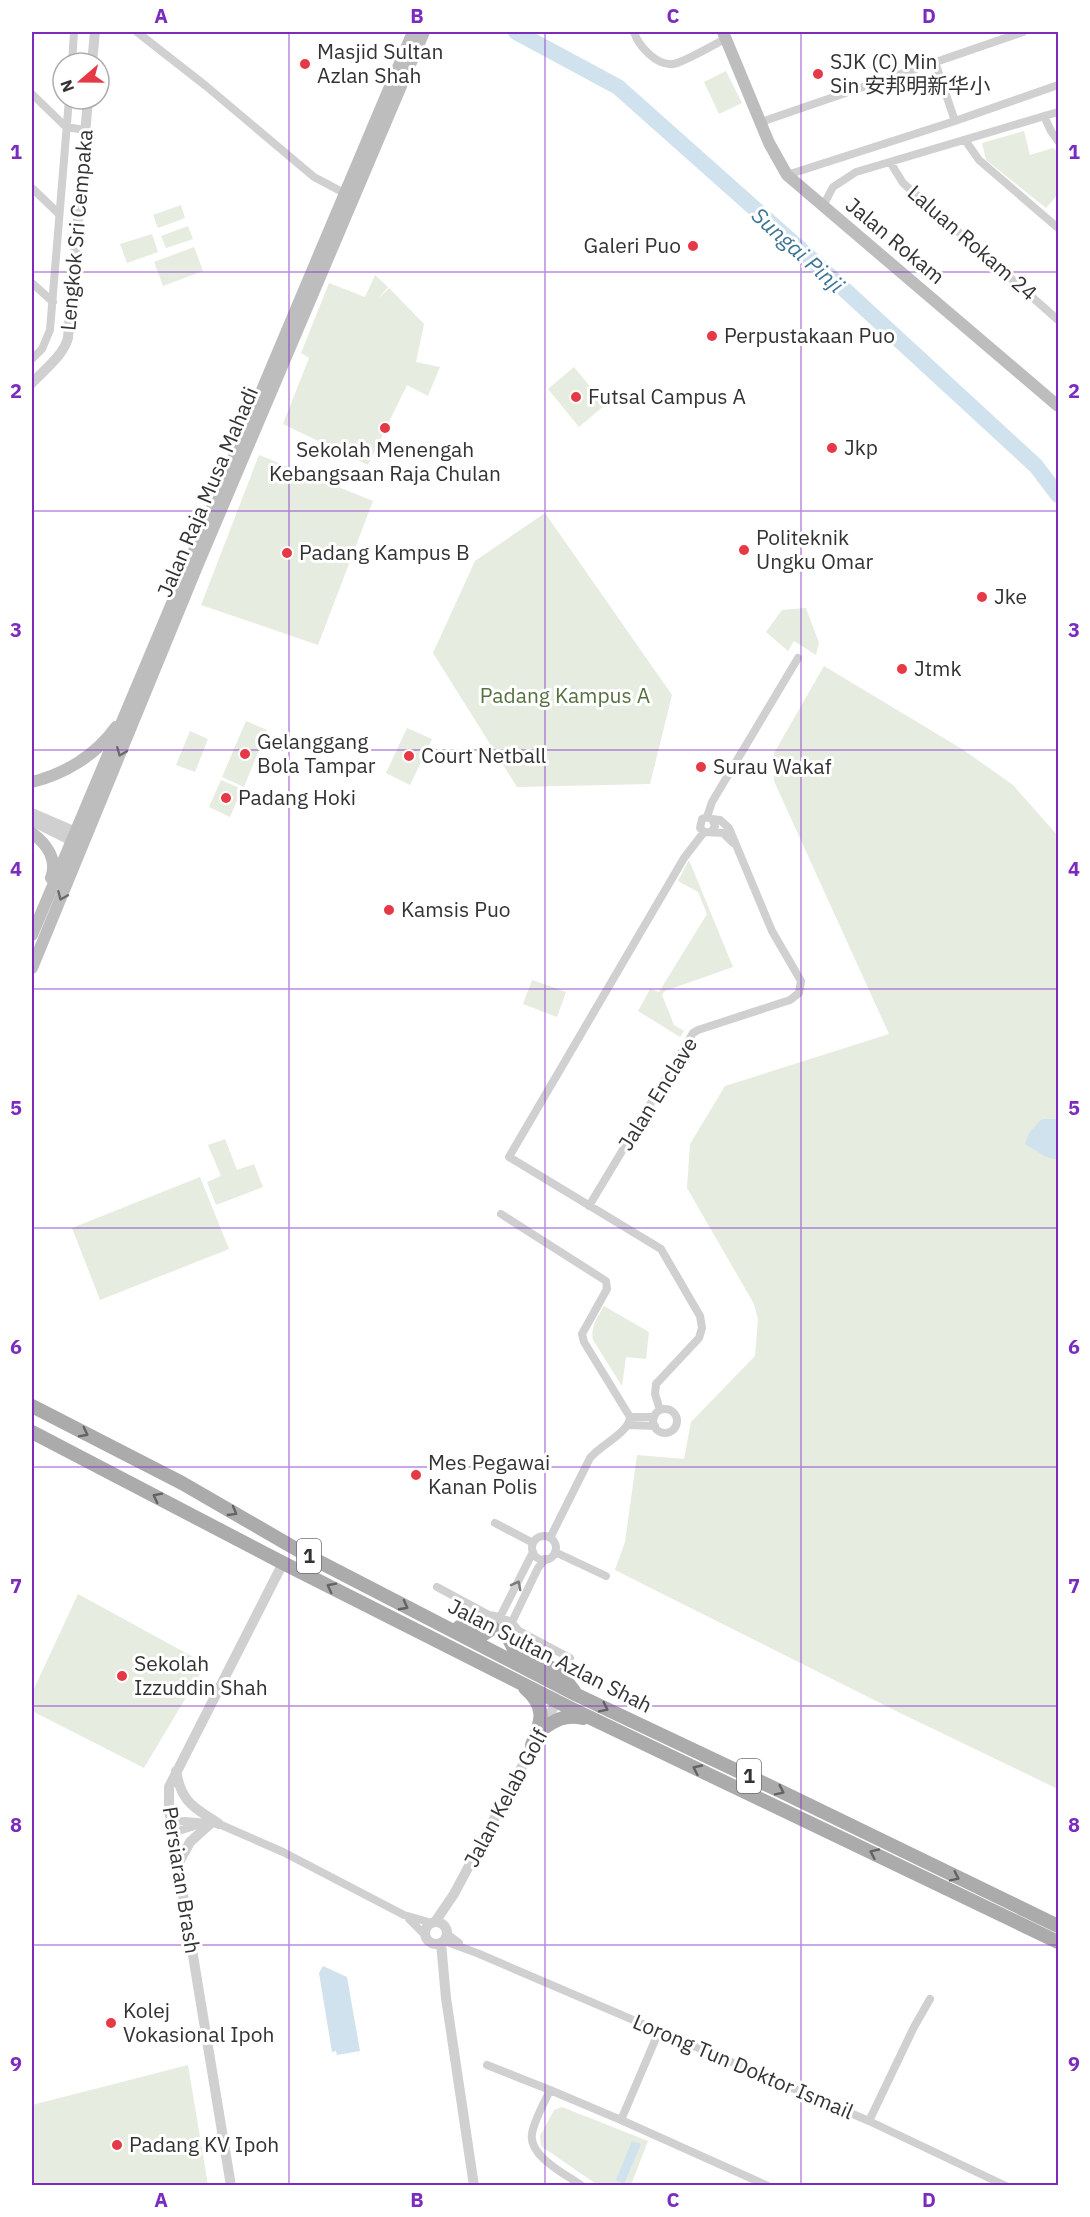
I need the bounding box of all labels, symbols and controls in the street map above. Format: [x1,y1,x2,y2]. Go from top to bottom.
text: A [154,2,168,29]
text: B [410,2,424,29]
text: C [666,2,680,29]
text: D [922,2,936,29]
place label: Masjid Sultan Azlan Shah [317,37,443,89]
place label: SJK (C) Min Sin 安邦明新华小 [830,47,990,99]
north arrow [51,51,111,111]
marker: Masjid Sultan Azlan Shah [298,57,312,71]
marker: SJK (C) Min Sin 安邦明新华小 [811,67,825,81]
text: N [56,77,78,95]
street label: Lengkok Sri Cempaka [53,128,99,332]
text: 1 [10,138,22,165]
text: 1 [1068,138,1080,165]
street label: Laluan Rokam 24 [902,178,1043,306]
street label: Jalan Rokam [840,191,951,290]
water label: Sungai Pinji [746,200,851,299]
place label: Galeri Puo [584,231,681,259]
marker: Galeri Puo [686,239,700,253]
place label: Perpustakaan Puo [724,321,895,349]
marker: Perpustakaan Puo [705,329,719,343]
text: 2 [10,377,22,404]
text: 2 [1068,377,1080,404]
street label: Jalan Raja Musa Mahadi [150,382,264,601]
place label: Futsal Campus A [588,382,746,410]
marker: Futsal Campus A [569,390,583,404]
marker: Sekolah Menengah Kebangsaan Raja Chulan [378,421,392,435]
place label: Jkp [844,433,878,461]
place label: Sekolah Menengah Kebangsaan Raja Chulan [269,435,501,487]
marker: Jkp [825,441,839,455]
place label: Politeknik Ungku Omar [756,523,873,575]
place label: Padang Kampus B [299,538,470,566]
marker: Politeknik Ungku Omar [737,543,751,557]
marker: Padang Kampus B [280,546,294,560]
place label: Jke [994,582,1027,610]
marker: Jke [975,590,989,604]
text: 3 [10,616,22,643]
text: 3 [1068,616,1080,643]
place label: Jtmk [914,654,961,682]
marker: Jtmk [895,662,909,676]
park label: Padang Kampus A [480,681,650,709]
place label: Gelanggang Bola Tampar [257,727,376,779]
place label: Court Netball [421,741,547,769]
one-way arrow [116,746,128,757]
marker: Gelanggang Bola Tampar [238,747,252,761]
marker: Court Netball [402,749,416,763]
place label: Surau Wakaf [713,752,832,780]
marker: Surau Wakaf [694,760,708,774]
place label: Padang Hoki [238,783,356,811]
marker: Padang Hoki [219,791,233,805]
text: 4 [10,855,22,882]
text: 4 [1068,855,1080,882]
one-way arrow [57,890,69,901]
place label: Kamsis Puo [401,895,511,923]
marker: Kamsis Puo [382,903,396,917]
street label: Jalan Enclave [611,1031,703,1156]
text: 5 [10,1094,22,1121]
text: 5 [1068,1094,1080,1121]
text: 6 [10,1333,22,1360]
text: 6 [1068,1333,1080,1360]
one-way arrow [77,1425,88,1437]
place label: Mes Pegawai Kanan Polis [428,1448,550,1500]
marker: Mes Pegawai Kanan Polis [409,1468,423,1482]
one-way arrow [153,1493,163,1504]
one-way arrow [226,1505,237,1517]
road number: 1 [297,1539,321,1573]
text: 7 [10,1572,22,1599]
text: 7 [1068,1572,1080,1599]
one-way arrow [510,1580,521,1591]
one-way arrow [327,1583,338,1594]
street label: Jalan Sultan Azlan Shah [444,1591,657,1719]
one-way arrow [397,1598,408,1610]
place label: Sekolah Izzuddin Shah [134,1649,268,1701]
marker: Sekolah Izzuddin Shah [115,1669,129,1683]
one-way arrow [597,1701,608,1713]
street label: Jalan Kelab Golf [457,1723,553,1872]
road number: 1 [737,1759,761,1793]
one-way arrow [693,1764,704,1776]
one-way arrow [774,1783,785,1795]
street label: Persiaran Brash [157,1804,207,1955]
text: 8 [10,1811,22,1838]
text: 8 [1068,1811,1080,1838]
one-way arrow [869,1848,880,1860]
one-way arrow [949,1869,960,1881]
place label: Kolej Vokasional Ipoh [123,1996,274,2048]
street label: Lorong Tun Doktor Ismail [629,2007,858,2125]
marker: Kolej Vokasional Ipoh [104,2016,118,2030]
text: 9 [10,2050,22,2077]
text: 9 [1068,2050,1080,2077]
place label: Padang KV Ipoh [129,2130,279,2158]
marker: Padang KV Ipoh [110,2138,124,2152]
text: A [154,2186,168,2213]
text: B [410,2186,424,2213]
text: C [666,2186,680,2213]
text: D [922,2186,936,2213]

